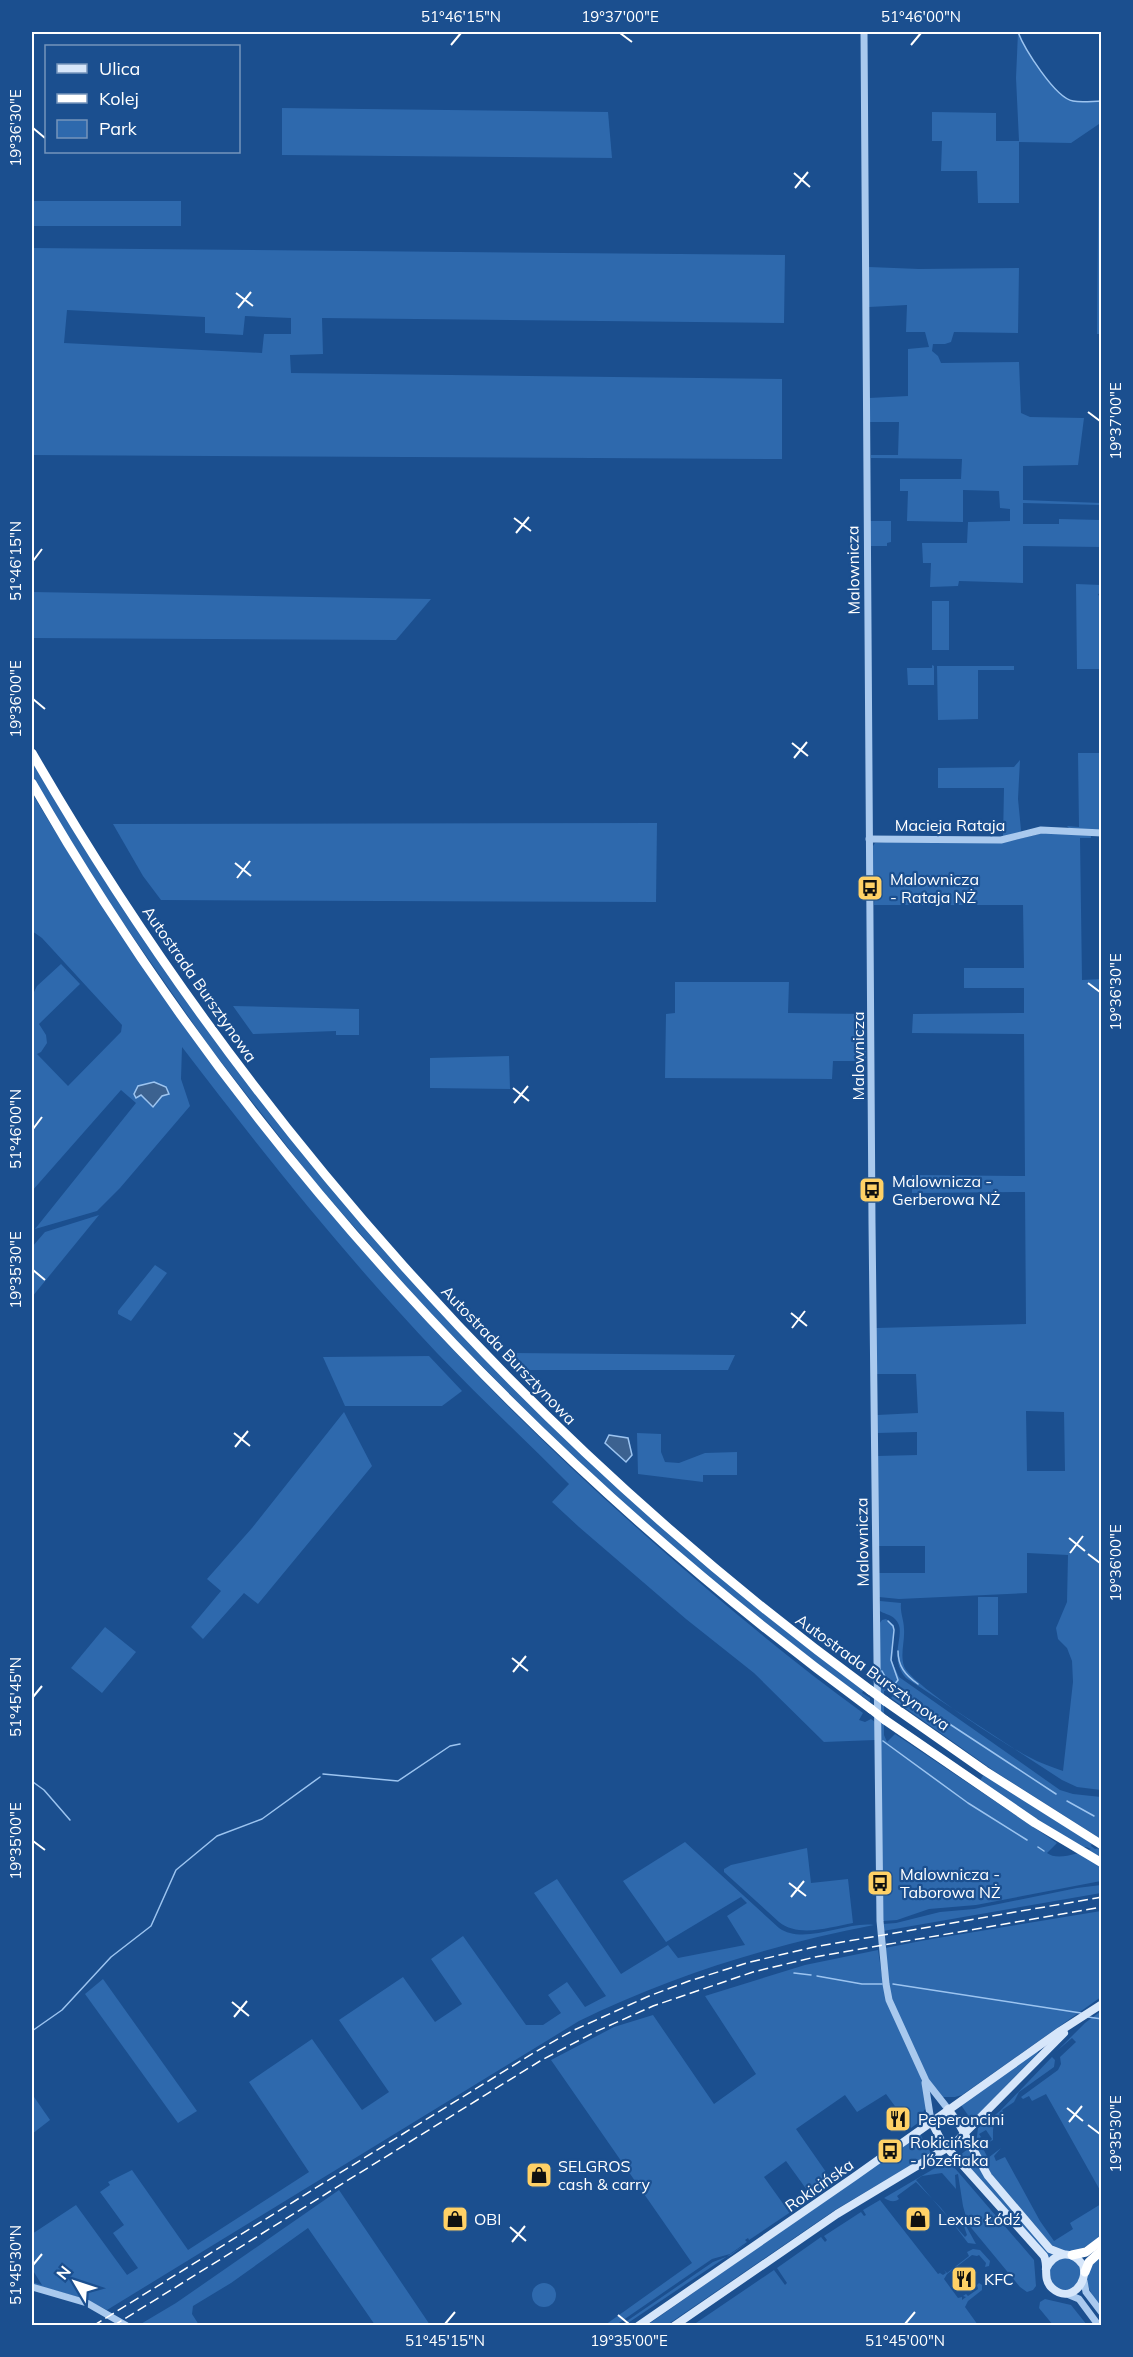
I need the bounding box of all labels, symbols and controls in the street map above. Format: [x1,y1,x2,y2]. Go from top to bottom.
text: 51°46'15"N [421,7,501,26]
text: 19°37'00"E [581,7,659,26]
text: 51°46'00"N [881,7,961,26]
legend [45,45,240,153]
text: Ulica [99,57,140,80]
text: Kolej [99,87,139,110]
text: 19°36'30"E [6,89,25,167]
text: Park [99,117,138,140]
text: 19°37'00"E [1106,382,1125,460]
text: 51°46'15"N [6,521,25,601]
street label: Malownicza [842,525,864,615]
text: 19°36'00"E [6,660,25,738]
street label: Macieja Rataja [895,815,1005,835]
place label: Malownicza - Rataja NŻ [890,869,979,907]
bus stop icon: Malownicza - Rataja NŻ [855,873,885,903]
street label: Autostrada Bursztynowa [139,902,261,1066]
text: 19°36'30"E [1106,953,1125,1031]
street label: Malownicza [848,1012,868,1101]
text: 51°46'00"N [6,1089,25,1169]
place label: Malownicza - Gerberowa NŻ [892,1171,1000,1209]
bus stop icon: Malownicza - Gerberowa NŻ [857,1175,887,1205]
text: 19°35'30"E [6,1231,25,1309]
street label: Autostrada Bursztynowa [437,1281,581,1429]
street label: Malownicza [851,1497,873,1587]
text: 19°36'00"E [1106,1524,1125,1602]
street label: Autostrada Bursztynowa [792,1609,954,1735]
text: 51°45'45"N [6,1657,25,1737]
text: 19°35'00"E [6,1802,25,1880]
place label: Malownicza - Taborowa NŻ [900,1864,1001,1902]
bus stop icon: Malownicza - Taborowa NŻ [865,1868,895,1898]
text: 19°35'30"E [1106,2095,1125,2173]
restaurant icon: Peperoncini [883,2104,913,2134]
place label: Peperoncini [918,2109,1004,2129]
place label: Rokicińska - Józefiaka [910,2132,989,2170]
bus stop icon: Rokicińska - Józefiaka [875,2136,905,2166]
street label: Rokicińska [781,2154,857,2216]
place label: SELGROS cash & carry [558,2156,650,2194]
shop icon: SELGROS cash & carry [524,2160,554,2190]
shop icon: OBI [440,2204,470,2234]
shop icon: Lexus Łódź [903,2204,933,2234]
place label: OBI [474,2209,501,2229]
place label: Lexus Łódź [938,2209,1021,2229]
text: 51°45'30"N [6,2225,25,2305]
north arrow [45,2252,105,2312]
text: N [52,2262,75,2284]
restaurant icon: KFC [949,2264,979,2294]
place label: KFC [984,2269,1014,2289]
text: 51°45'15"N [405,2331,485,2350]
text: 19°35'00"E [590,2331,668,2350]
text: 51°45'00"N [865,2331,945,2350]

